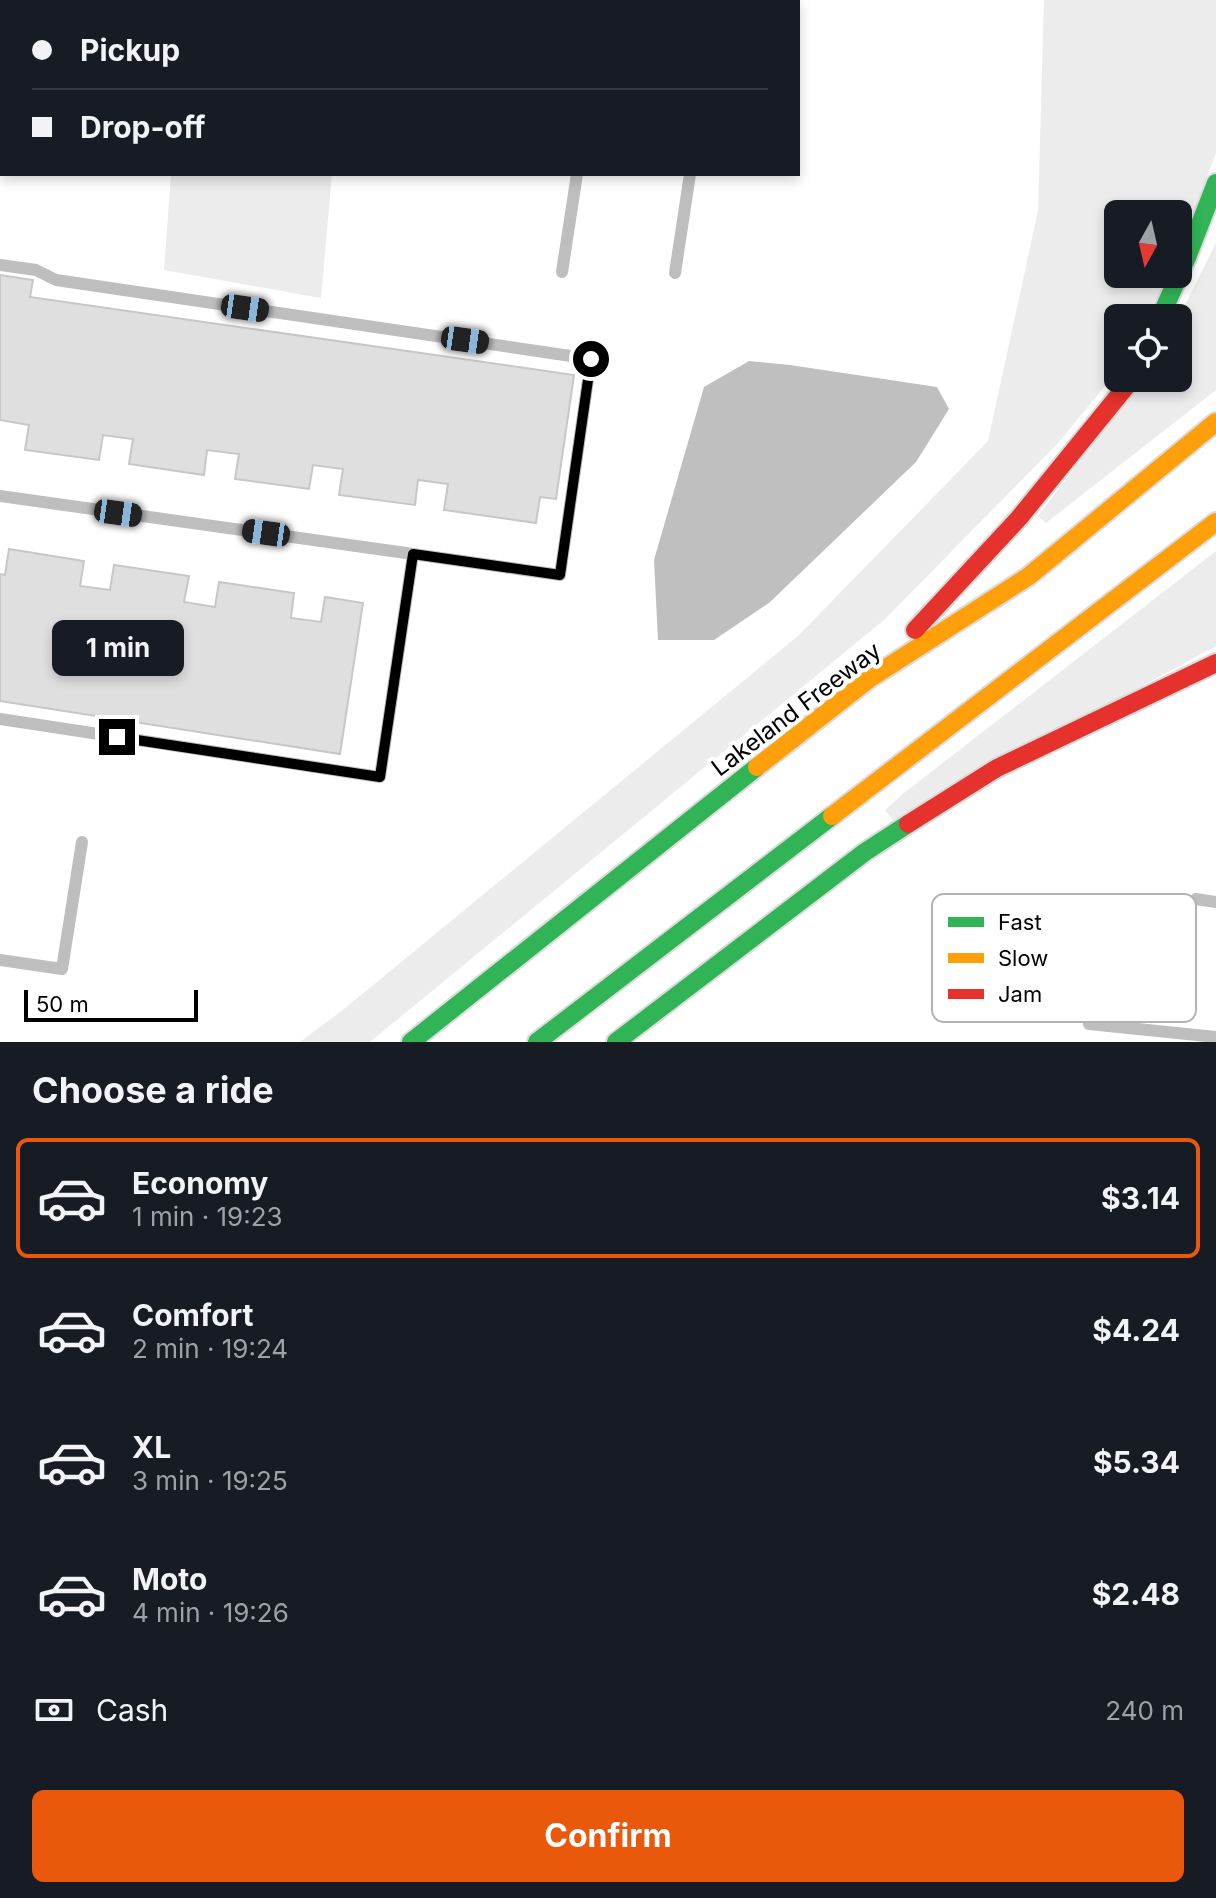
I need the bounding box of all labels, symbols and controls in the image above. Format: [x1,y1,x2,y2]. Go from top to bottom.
text: Pickup [80,32,180,68]
text: Drop-off [80,109,206,145]
north arrow [1104,200,1192,288]
map controls [1104,200,1192,392]
car [220,293,270,323]
button: locate [1104,304,1192,392]
car [440,325,490,355]
route start [573,341,609,377]
car [93,498,143,528]
car [241,518,291,548]
callout: 1 min [51,621,183,677]
text: 1 min [86,632,150,663]
street label: Lakeland Freeway [706,636,886,782]
route end [99,719,135,755]
legend [932,894,1196,1022]
text: Fast [998,909,1042,935]
text: Slow [998,945,1048,971]
text: Jam [998,981,1042,1007]
scale bar [24,986,198,1022]
text: 50 m [36,991,89,1017]
text: Choose a ride [32,1068,274,1112]
icon: car [36,1162,108,1234]
text: Economy [132,1165,268,1201]
text: $3.14 [1101,1180,1180,1216]
text: 1 min · 19:23 [132,1201,283,1232]
icon: car [36,1294,108,1366]
text: Comfort [132,1297,253,1333]
text: $4.24 [1092,1312,1180,1348]
text: 2 min · 19:24 [132,1333,288,1364]
icon: car [36,1426,108,1498]
text: XL [132,1429,171,1465]
text: $5.34 [1093,1444,1180,1480]
text: 3 min · 19:25 [132,1465,288,1496]
icon: car [36,1558,108,1630]
text: Moto [132,1561,207,1597]
text: $2.48 [1092,1576,1180,1612]
text: 4 min · 19:26 [132,1597,289,1628]
icon: cash [32,1688,76,1732]
text: Cash [96,1692,168,1728]
text: 240 m [1105,1695,1184,1726]
button: Confirm [32,1790,1184,1882]

